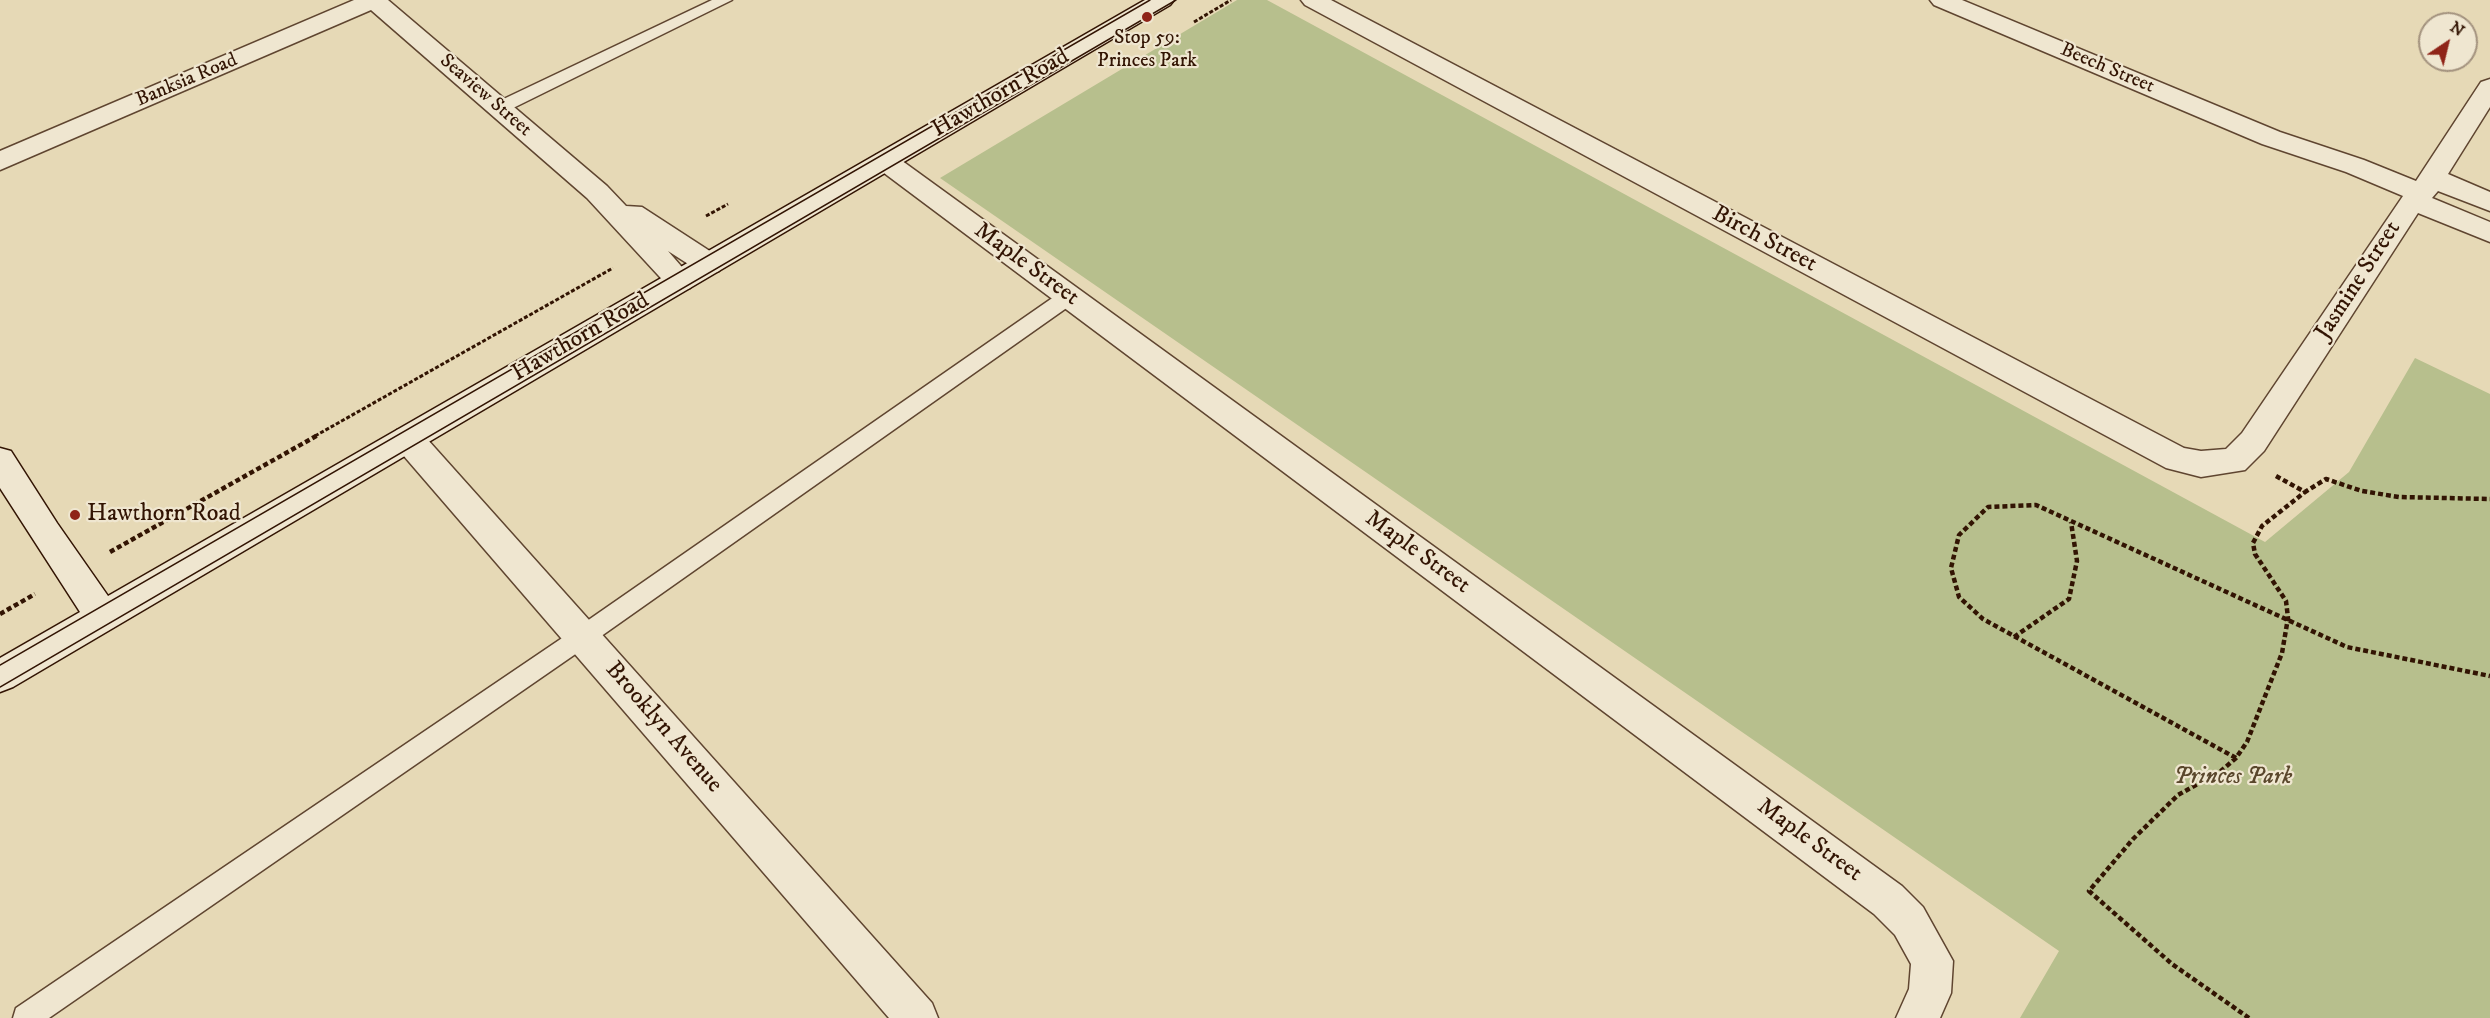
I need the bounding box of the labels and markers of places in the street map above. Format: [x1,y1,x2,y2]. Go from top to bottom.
marker: Stop 59: Princes Park [1140,10,1154,24]
place label: Stop 59: Princes Park [1097,27,1197,74]
place label: Hawthorn Road [87,501,241,529]
marker: Hawthorn Road [68,508,82,522]

